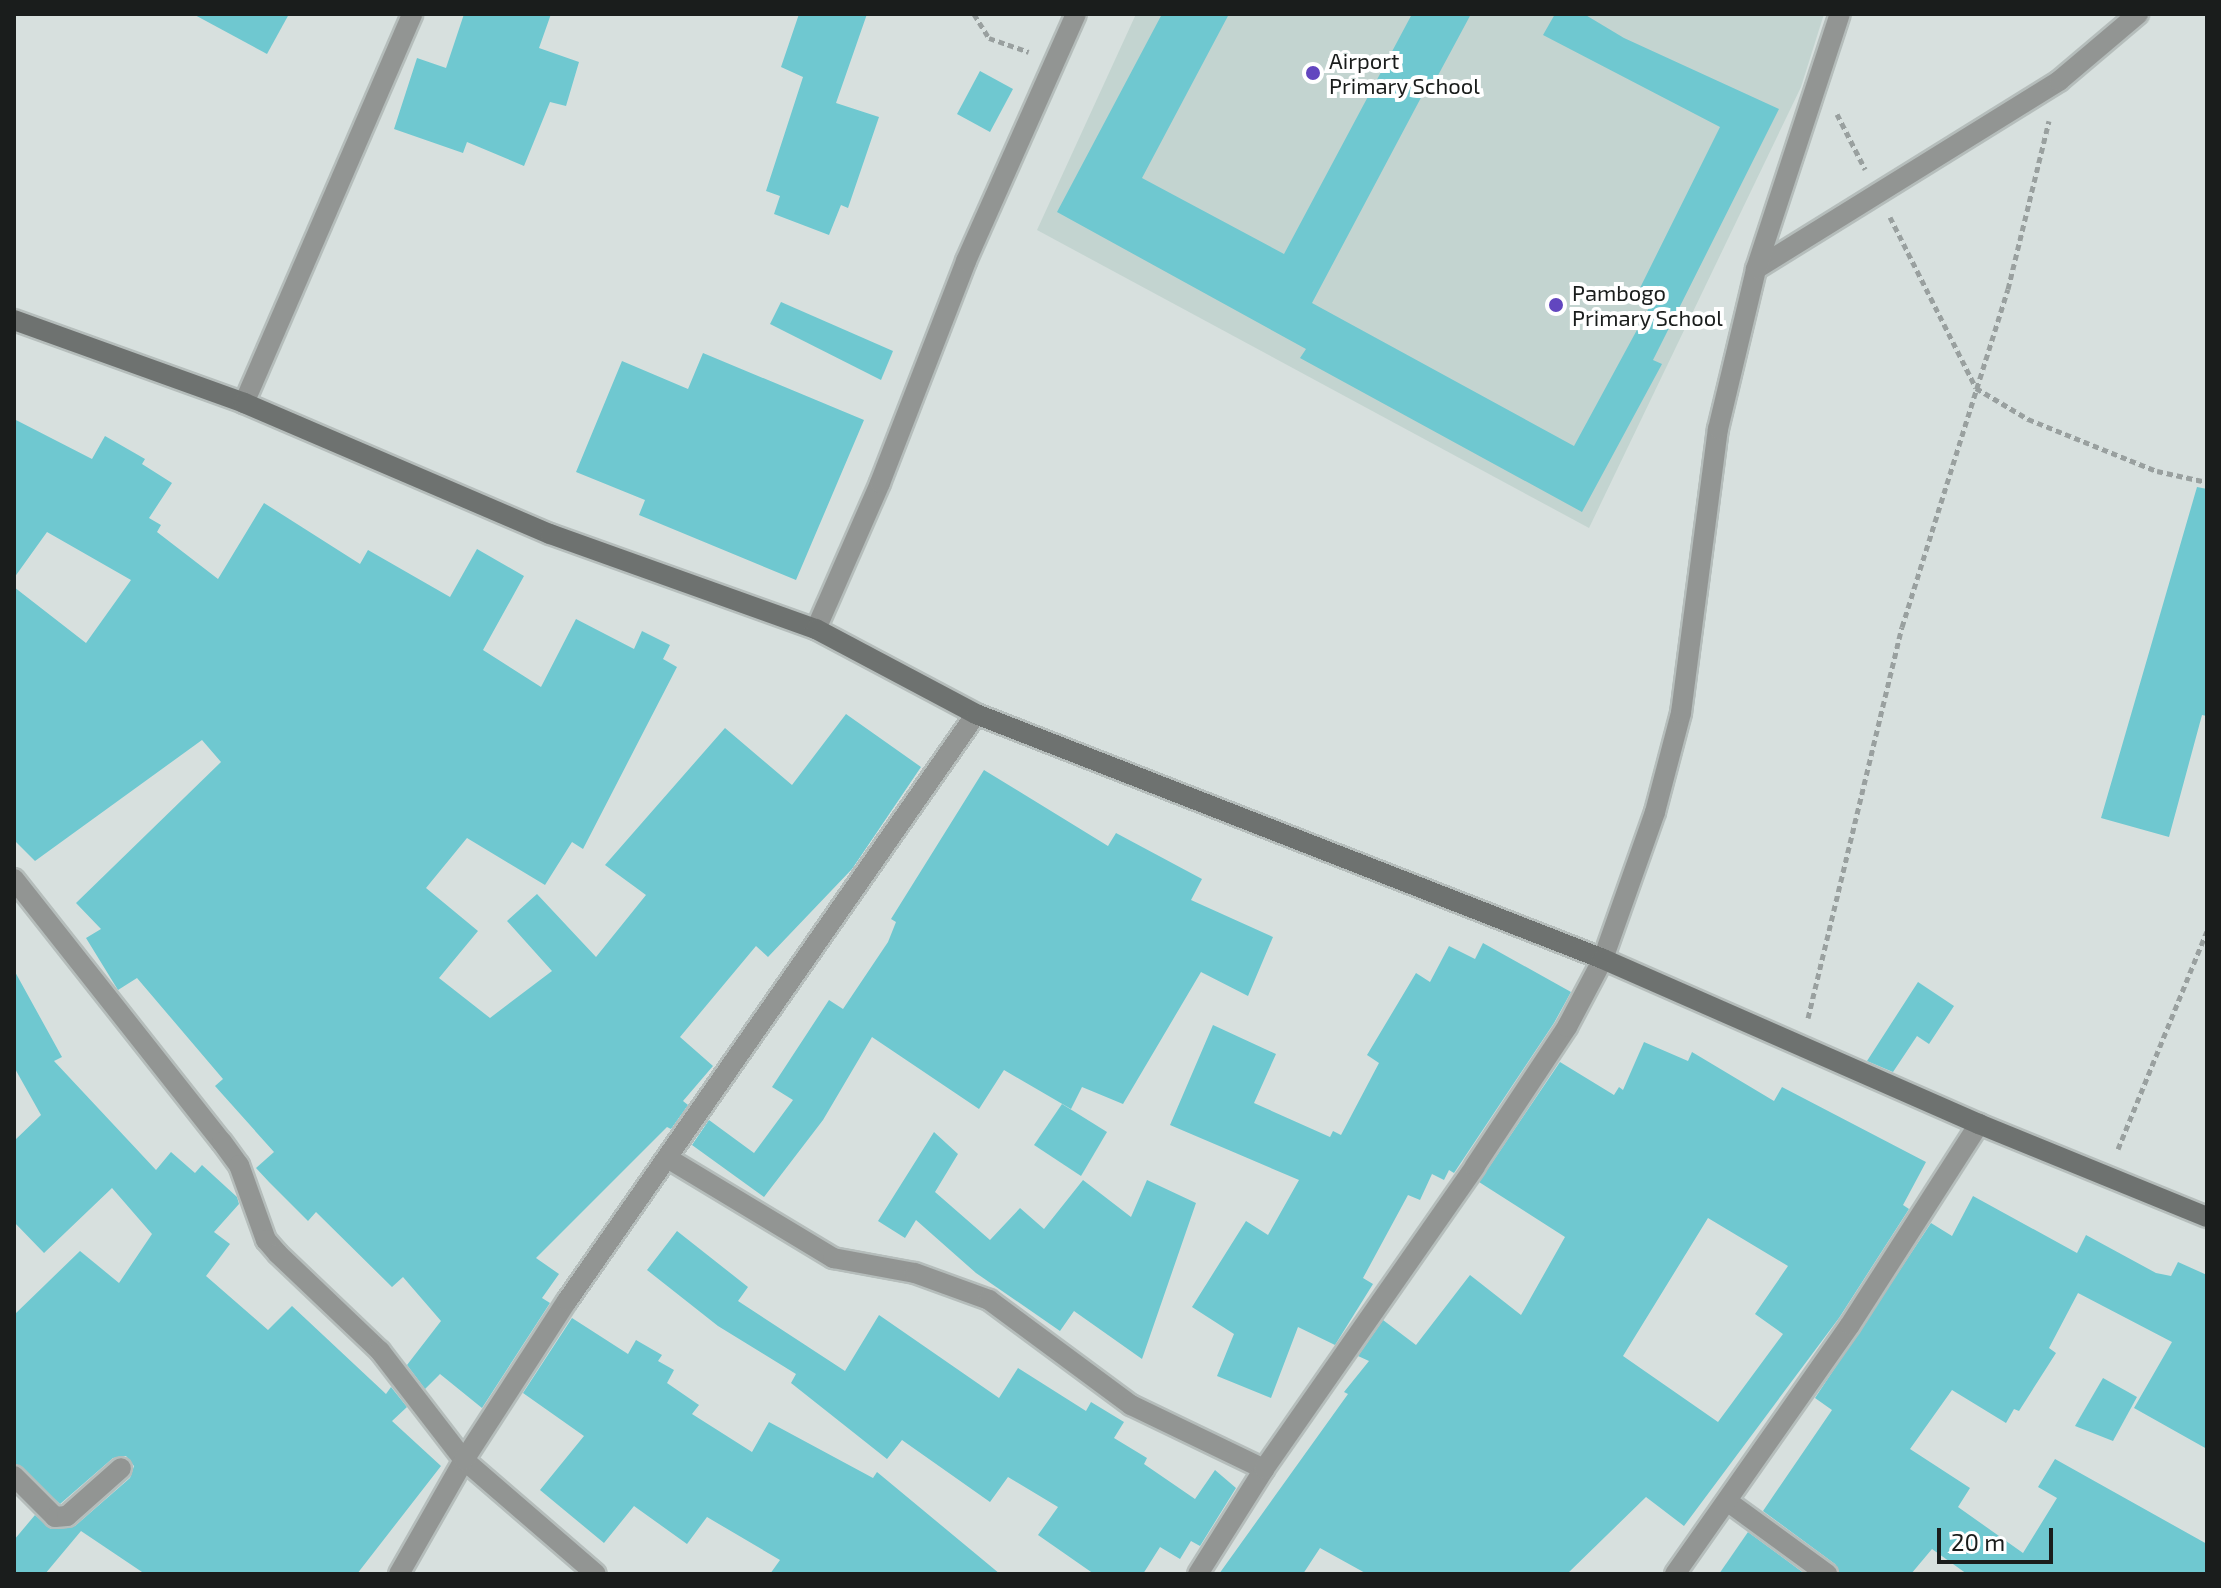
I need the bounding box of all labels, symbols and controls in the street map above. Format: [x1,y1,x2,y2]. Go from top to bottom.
place label: Airport Primary School [1329,47,1480,98]
marker: Airport Primary School [1304,64,1322,82]
place label: Pambogo Primary School [1572,279,1723,330]
marker: Pambogo Primary School [1547,296,1565,314]
scale bar [1941,1512,2057,1562]
text: 20 m [1951,1527,2005,1556]

